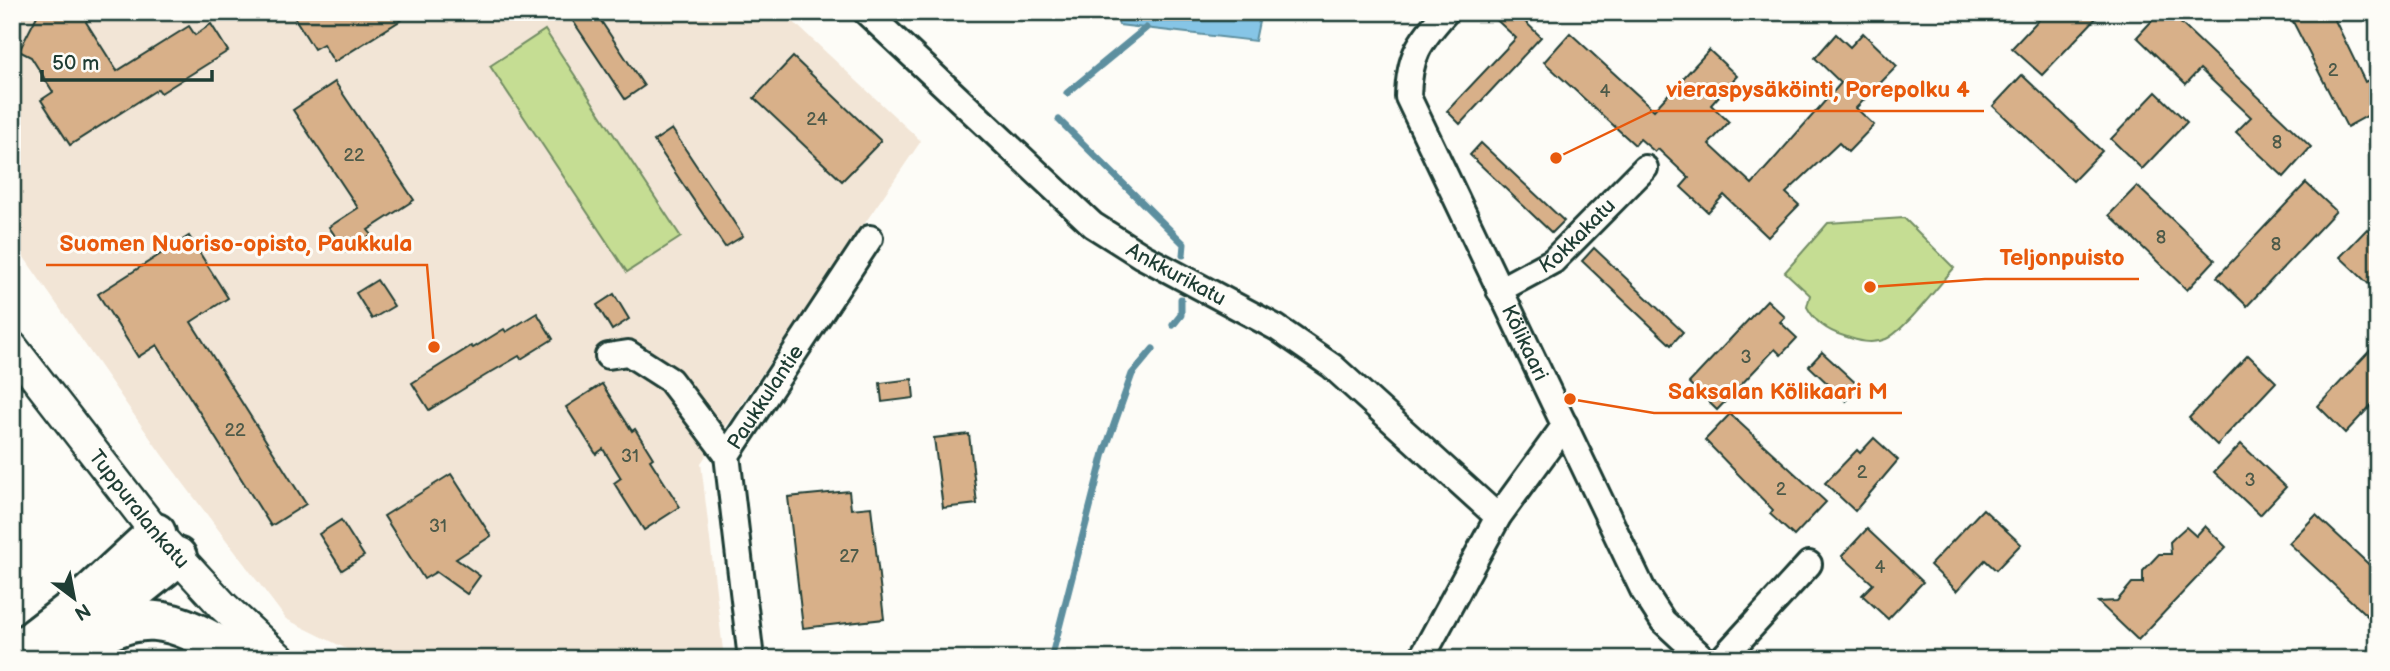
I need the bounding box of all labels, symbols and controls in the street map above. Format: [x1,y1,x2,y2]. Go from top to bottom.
scale bar [42,38,212,82]
text: 50 m [52,51,99,76]
house number: 2 [2328,60,2339,81]
callout: vieraspysäköinti, Porepolku 4 [1653,67,1984,111]
text: vieraspysäköinti, Porepolku 4 [1665,76,1970,104]
house number: 4 [1600,81,1611,102]
house number: 24 [806,109,828,130]
house number: 8 [2272,132,2282,153]
house number: 22 [343,145,365,166]
street label: Kokkakatu [1535,193,1621,279]
callout: Suomen Nuoriso-opisto, Paukkula [46,221,427,265]
house number: 8 [2156,227,2166,248]
text: Suomen Nuoriso-opisto, Paukkula [60,230,412,258]
house number: 8 [2271,234,2281,255]
callout: Teljonpuisto [1985,235,2139,279]
street label: Ankkurikatu [1122,237,1230,311]
text: Teljonpuisto [1999,244,2125,272]
street label: Kölikaari [1496,301,1553,385]
street label: Paukkulantie [722,340,809,454]
house number: 3 [1740,347,1752,368]
callout: Saksalan Kölikaari M [1654,369,1902,413]
text: Saksalan Kölikaari M [1668,378,1888,406]
house number: 22 [224,420,246,441]
street label: Tuppuralankatu [83,445,194,574]
house number: 31 [621,446,639,467]
house number: 2 [1857,462,1868,483]
house number: 3 [2244,470,2256,491]
house number: 2 [1776,479,1787,500]
house number: 31 [429,516,447,537]
house number: 27 [839,546,859,567]
house number: 4 [1875,557,1886,578]
north arrow [38,562,108,632]
text: N [70,598,94,625]

